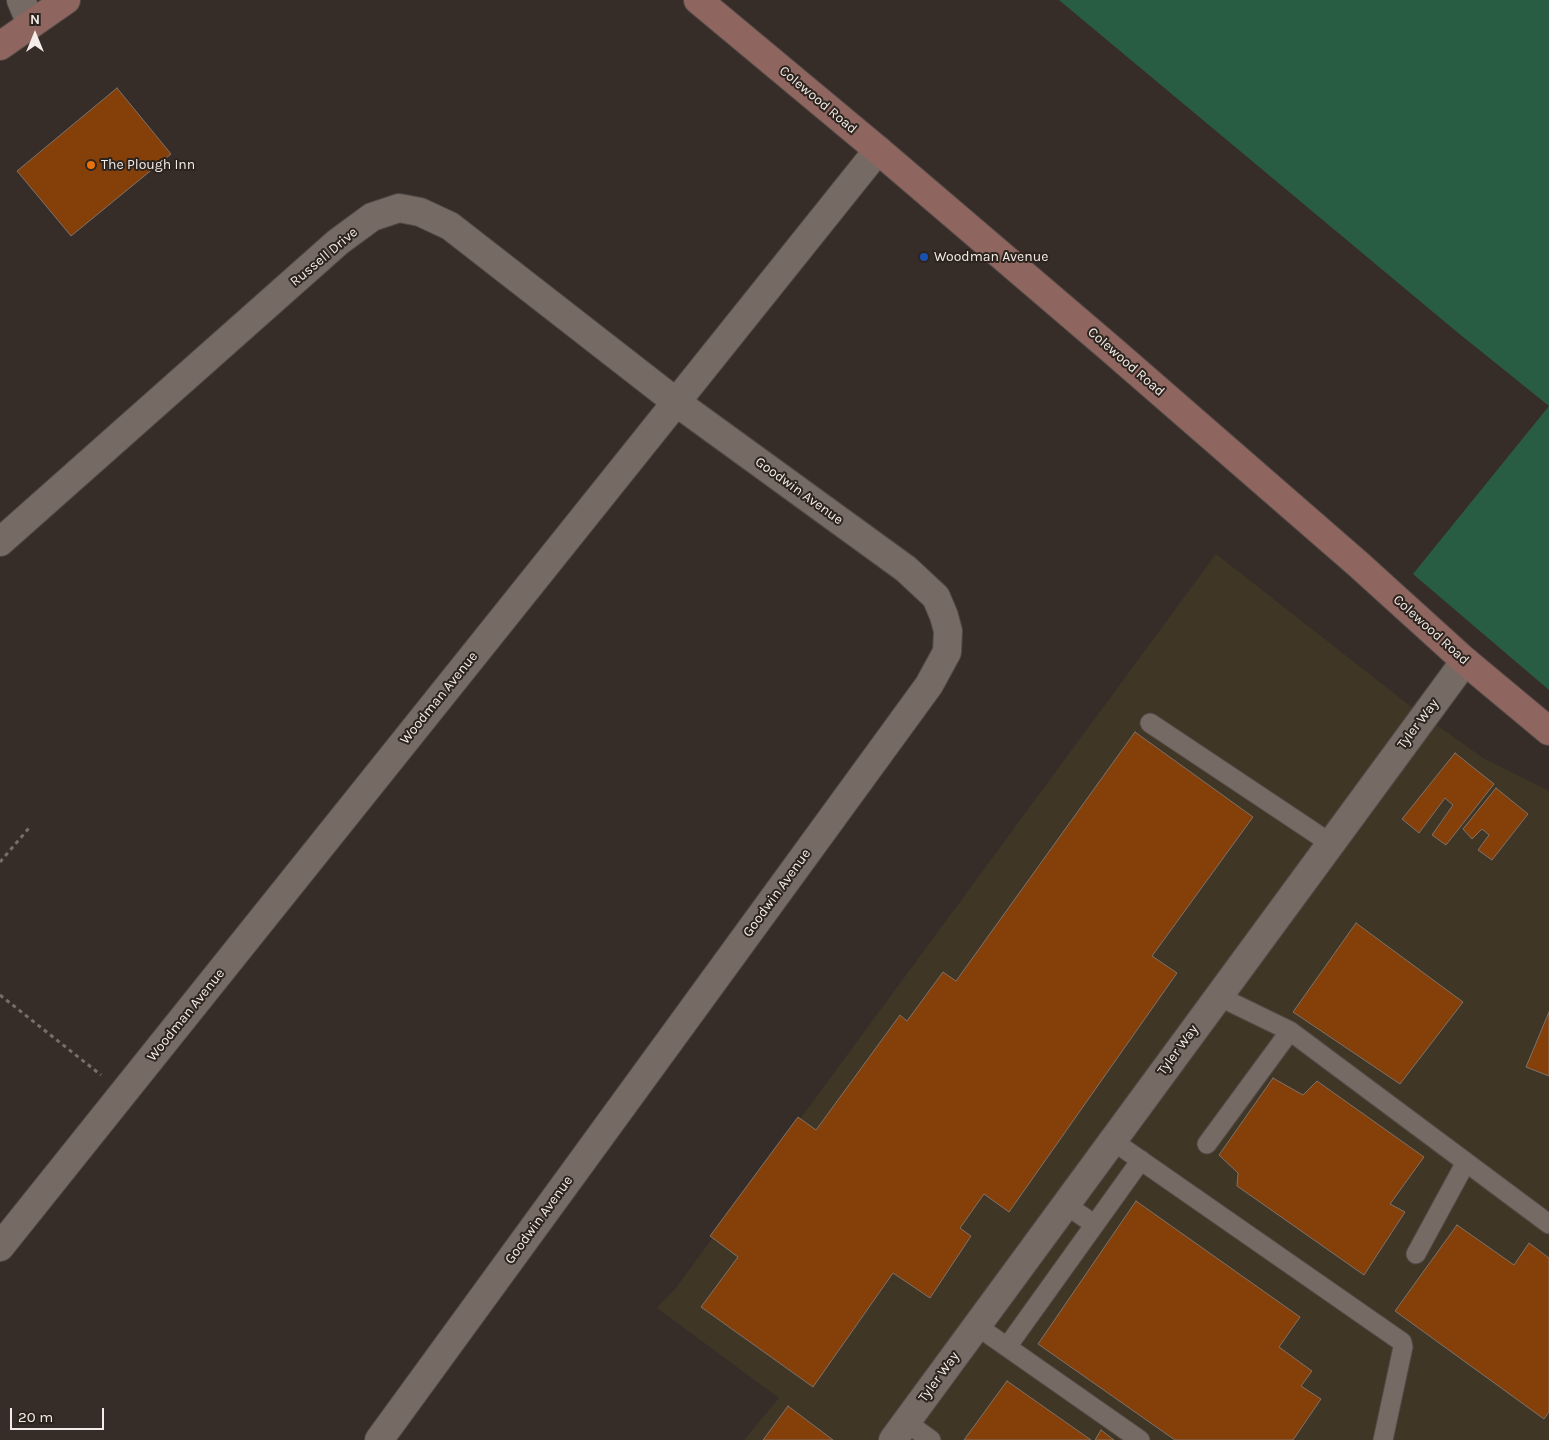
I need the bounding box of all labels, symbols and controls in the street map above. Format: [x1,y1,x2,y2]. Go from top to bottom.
north arrow [10,10,60,60]
text: N [30,11,40,28]
street label: Colewood Road [776,63,860,137]
place label: The Plough Inn [101,157,195,173]
marker: The Plough Inn [85,159,97,171]
street label: Russell Drive [287,224,361,290]
place label: Woodman Avenue [934,249,1048,265]
marker: Woodman Avenue [918,251,930,263]
street label: Colewood Road [1084,324,1168,400]
street label: Goodwin Avenue [752,453,846,529]
street label: Colewood Road [1389,591,1473,669]
street label: Woodman Avenue [397,648,481,748]
street label: Tyler Way [1394,696,1442,752]
street label: Goodwin Avenue [739,846,815,940]
street label: Woodman Avenue [144,965,228,1065]
street label: Tyler Way [1154,1022,1202,1078]
street label: Goodwin Avenue [501,1173,577,1267]
street label: Tyler Way [915,1349,963,1405]
scale bar [12,1398,106,1430]
text: 20 m [18,1408,53,1426]

